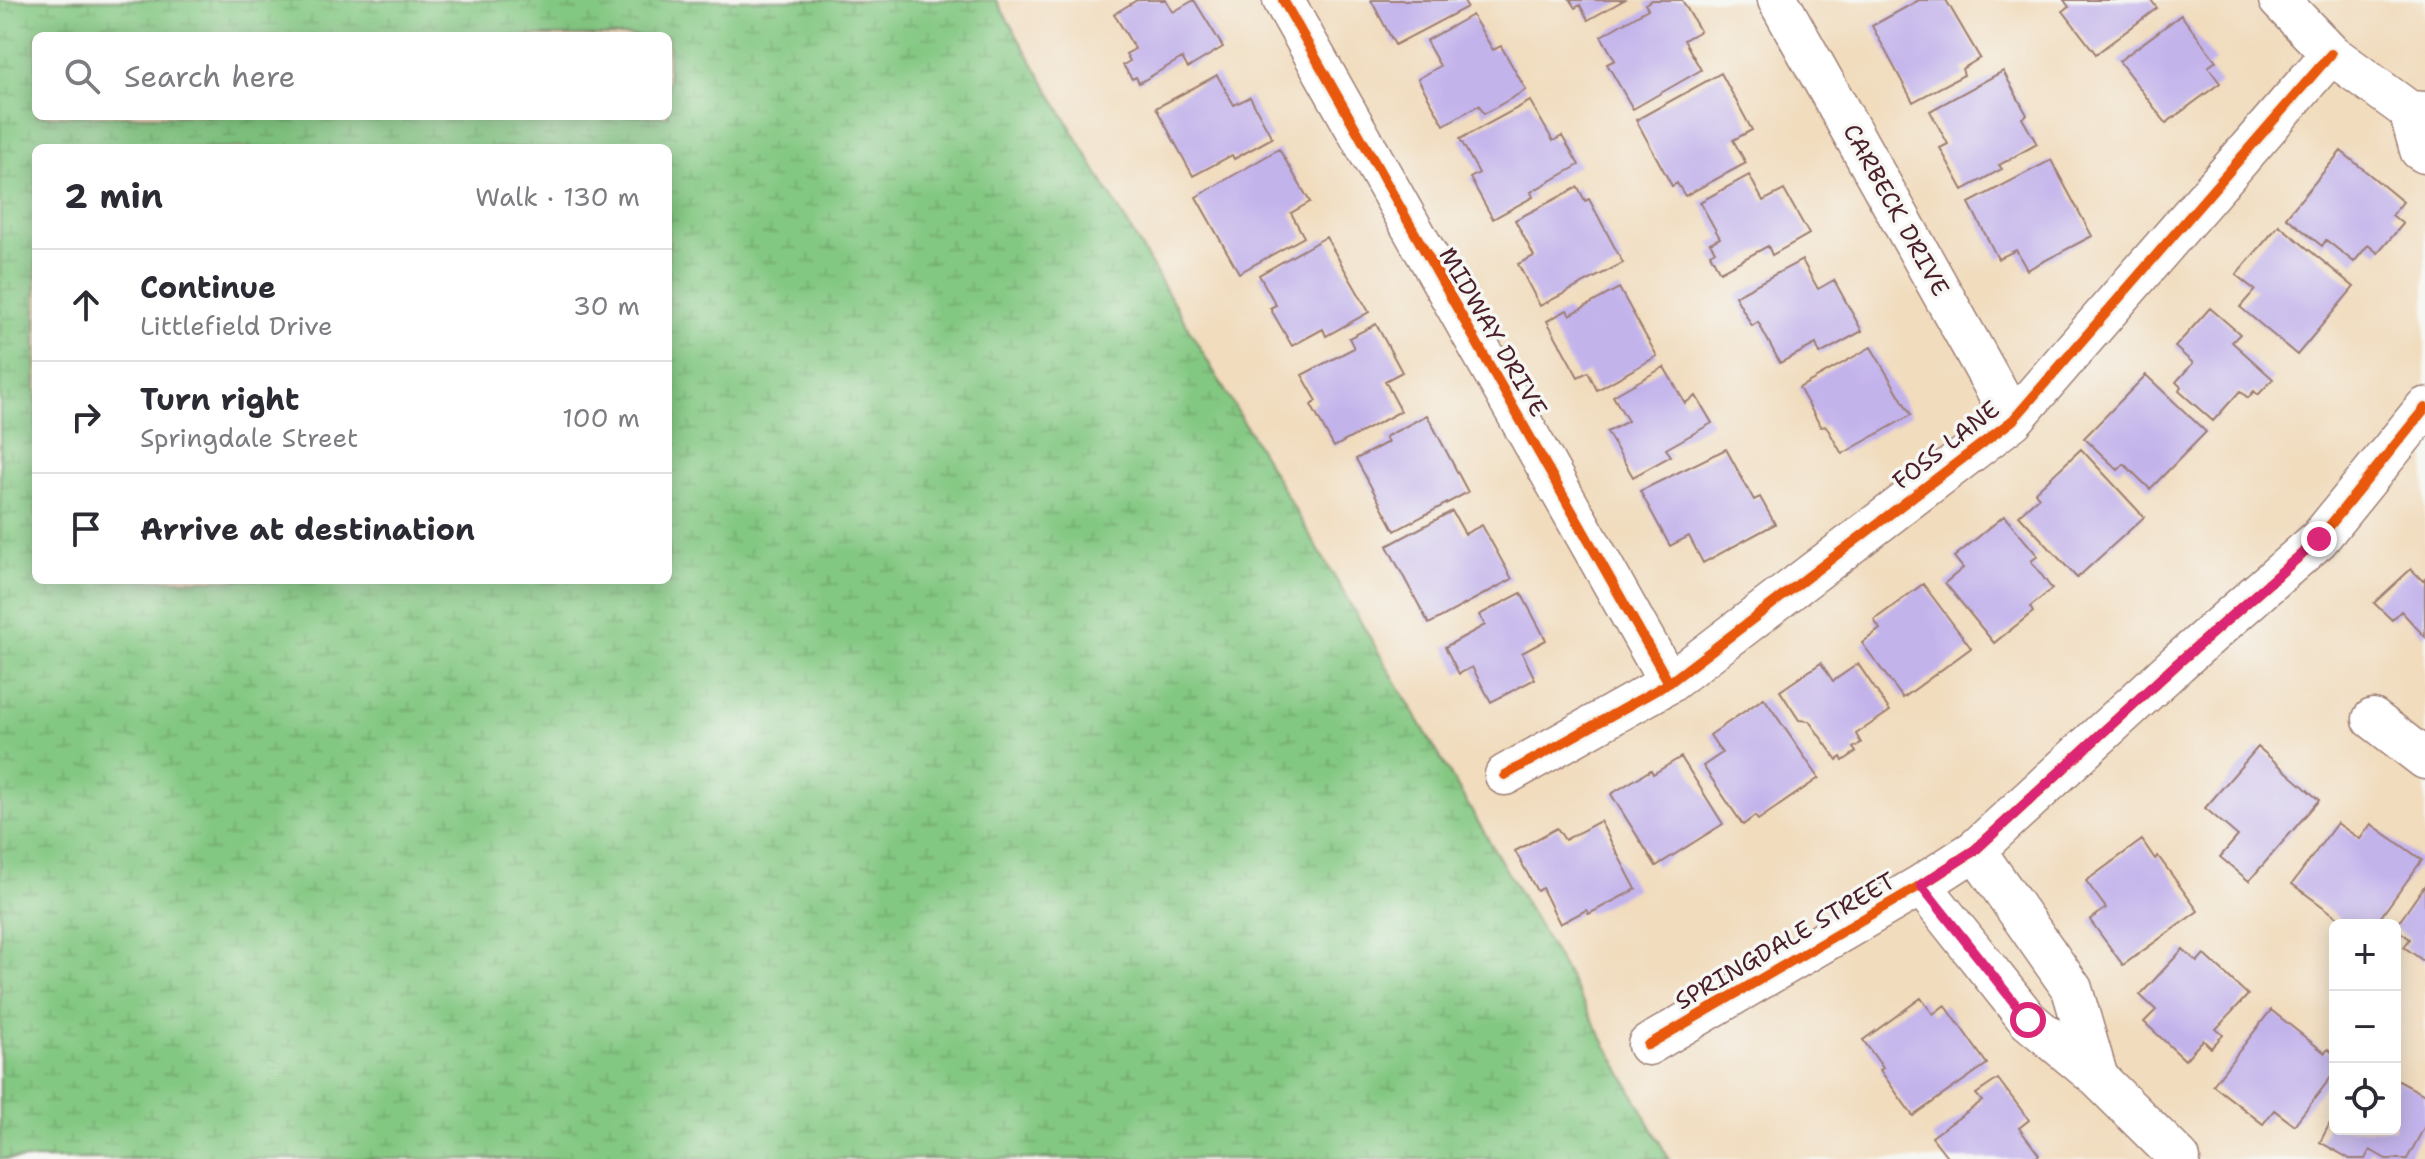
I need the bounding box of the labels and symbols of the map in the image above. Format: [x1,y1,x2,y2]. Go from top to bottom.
street label: CARBECK DRIVE [1835,118,1957,302]
street label: MIDWAY DRIVE [1431,241,1555,423]
street label: FOSS LANE [1886,393,2006,497]
route end [2301,521,2337,557]
street label: SPRINGDALE STREET [1669,865,1901,1017]
route start [2010,1002,2046,1038]

